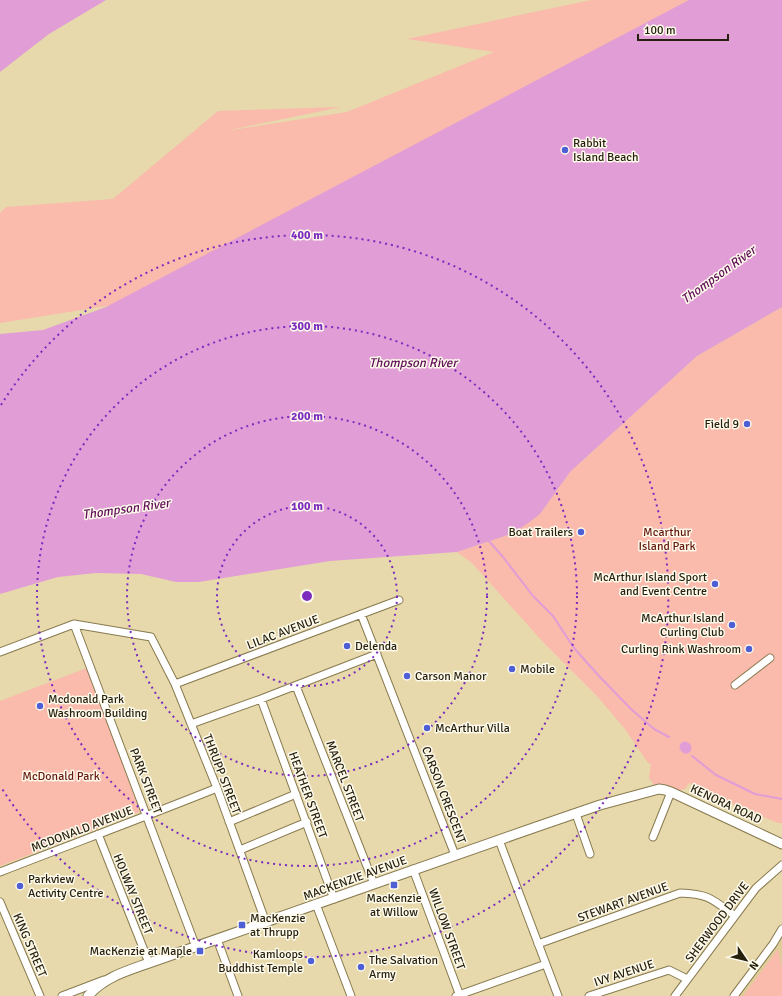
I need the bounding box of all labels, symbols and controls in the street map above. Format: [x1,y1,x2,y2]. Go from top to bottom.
scale bar [638,16,728,42]
text: 100 m [644,23,676,38]
place label: Rabbit Island Beach [573,136,638,165]
marker: Rabbit Island Beach [560,145,570,155]
text: 400 m [291,228,323,243]
water label: Thompson River [678,241,761,307]
text: 300 m [291,319,323,334]
water label: Thompson River [369,355,459,371]
text: 200 m [291,409,323,424]
place label: Field 9 [705,417,739,432]
marker: Field 9 [742,419,752,429]
water label: Thompson River [81,495,173,523]
text: 100 m [291,499,323,514]
place label: Boat Trailers [509,525,573,540]
park label: Mcarthur Island Park [638,525,696,554]
marker: Boat Trailers [576,527,586,537]
place label: McArthur Island Sport and Event Centre [593,570,707,599]
marker: McArthur Island Sport and Event Centre [710,579,720,589]
centre of rings [300,589,314,603]
place label: McArthur Island Curling Club [641,611,724,640]
street label: LILAC AVENUE [245,612,322,653]
marker: McArthur Island Curling Club [727,620,737,630]
place label: Delenda [355,639,397,654]
marker: Delenda [342,641,352,651]
place label: Curling Rink Washroom [621,642,741,657]
marker: Curling Rink Washroom [744,644,754,654]
place label: Mobile [520,662,555,677]
marker: Mobile [507,664,517,674]
place label: Carson Manor [415,669,487,684]
marker: Carson Manor [402,671,412,681]
place label: Mcdonald Park Washroom Building [48,692,147,721]
marker: Mcdonald Park Washroom Building [35,701,45,711]
place label: McArthur Villa [435,721,510,736]
marker: McArthur Villa [422,723,432,733]
street label: THRUPP STREET [199,732,244,816]
street label: MARCEL STREET [322,738,367,824]
street label: CARSON CRESCENT [418,744,469,846]
street label: PARK STREET [126,746,165,816]
street label: HEATHER STREET [285,750,330,841]
park label: McDonald Park [22,769,100,784]
street label: KENORA ROAD [688,781,764,828]
street label: MCDONALD AVENUE [29,803,135,856]
street label: HOLWAY STREET [110,852,156,937]
street label: MACKENZIE AVENUE [301,853,409,904]
place label: Parkview Activity Centre [28,872,103,901]
street label: STEWART AVENUE [576,879,671,926]
street label: SHERWOOD DRIVE [682,879,753,966]
marker: MacKenzie at Willow [389,880,399,890]
marker: Parkview Activity Centre [15,881,25,891]
street label: WILLOW STREET [425,886,468,972]
place label: MacKenzie at Willow [366,891,422,920]
street label: KING STREET [9,911,50,980]
place label: MacKenzie at Thrupp [250,911,306,940]
marker: MacKenzie at Thrupp [237,920,247,930]
north arrow [726,940,766,980]
place label: MacKenzie at Maple [90,944,192,959]
marker: MacKenzie at Maple [195,946,205,956]
place label: Kamloops Buddhist Temple [218,947,303,976]
place label: The Salvation Army [369,953,438,982]
marker: Kamloops Buddhist Temple [306,956,316,966]
street label: IVY AVENUE [592,957,656,990]
text: N [746,959,761,972]
marker: The Salvation Army [356,962,366,972]

